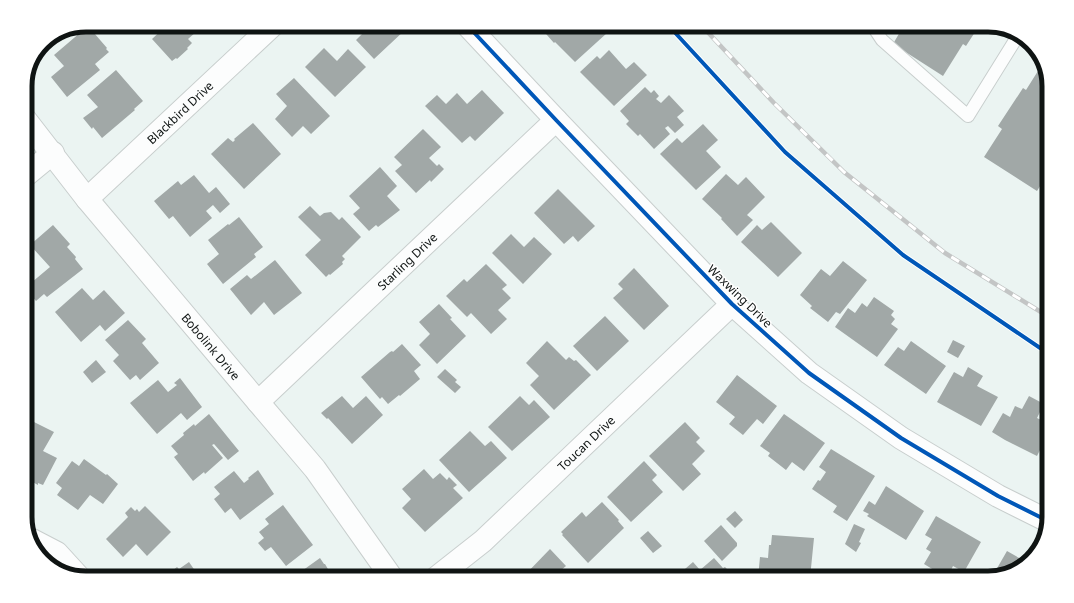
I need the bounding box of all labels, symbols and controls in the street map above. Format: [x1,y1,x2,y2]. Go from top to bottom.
street label: Blackbird Drive [143,77,217,148]
street label: Starling Drive [373,228,441,294]
street label: Waxwing Drive [704,261,776,331]
street label: Bobolink Drive [178,309,244,384]
street label: Toucan Drive [554,411,619,474]

